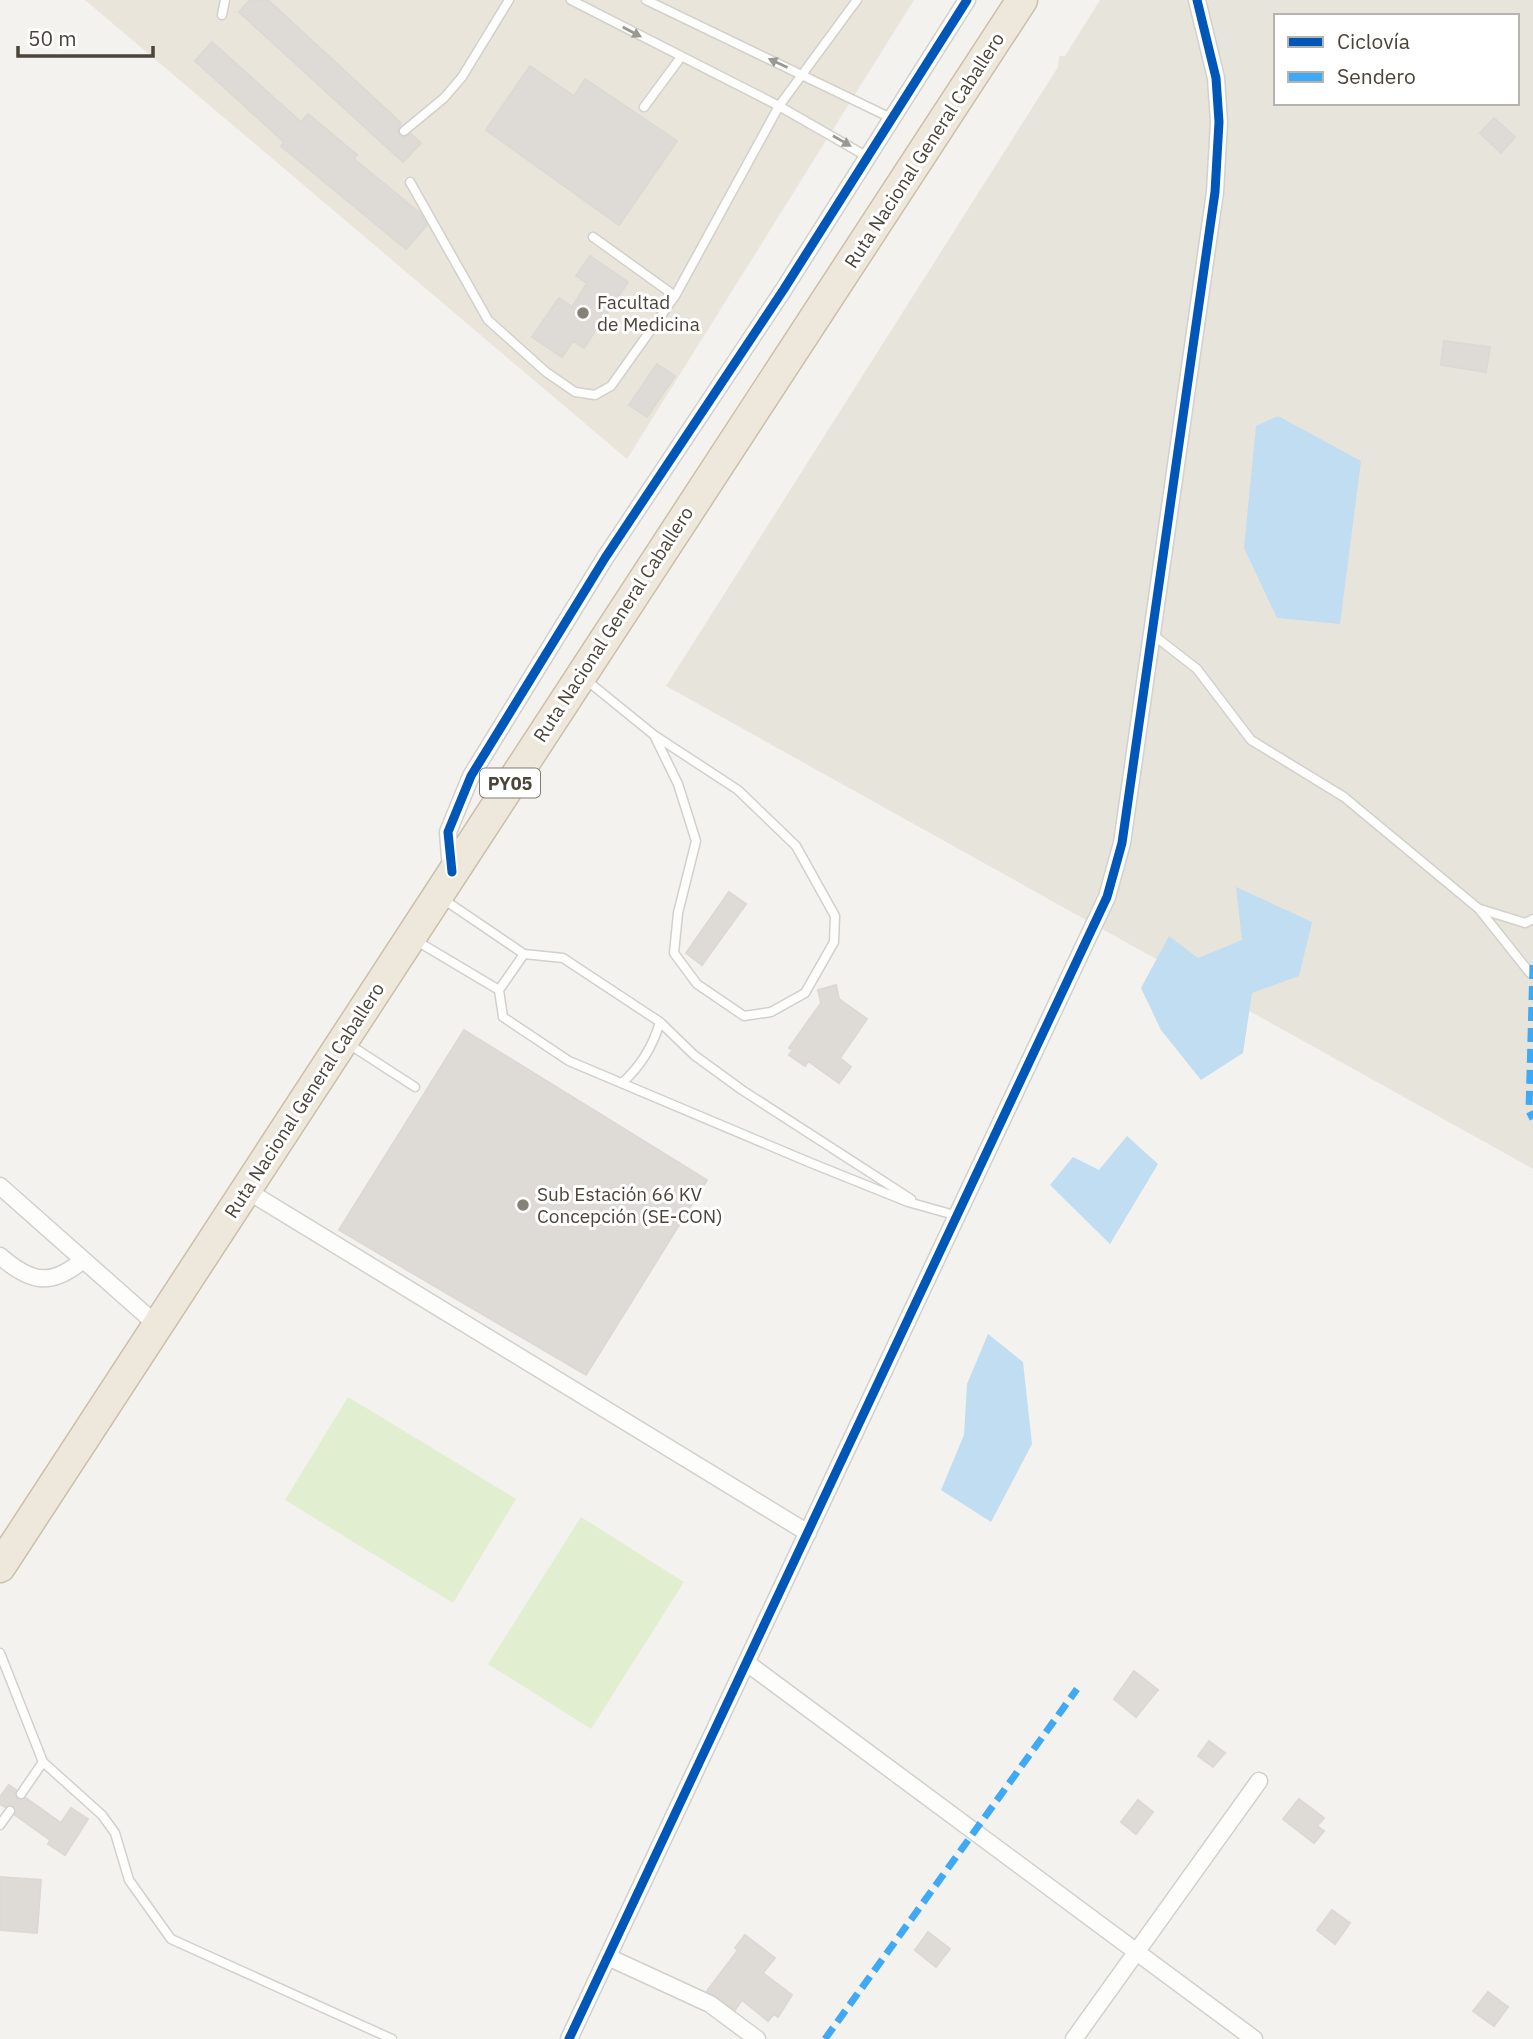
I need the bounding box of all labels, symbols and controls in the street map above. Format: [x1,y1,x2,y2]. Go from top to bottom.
scale bar [18,14,152,58]
legend [1274,14,1519,105]
text: 50 m [28,24,77,52]
one-way arrow [622,26,642,37]
text: Ciclovía [1337,27,1410,55]
street label: Ruta Nacional General Caballero [839,28,1009,272]
one-way arrow [768,57,788,68]
text: Sendero [1337,62,1416,90]
one-way arrow [832,135,851,147]
place label: Facultad de Medicina [597,290,700,336]
marker: Facultad de Medicina [575,305,591,321]
street label: Ruta Nacional General Caballero [528,502,698,746]
road number: PY05 [480,768,540,798]
street label: Ruta Nacional General Caballero [219,978,389,1222]
place label: Sub Estación 66 KV Concepción (SE-CON) [537,1182,723,1228]
marker: Sub Estación 66 KV Concepción (SE-CON) [515,1197,531,1213]

